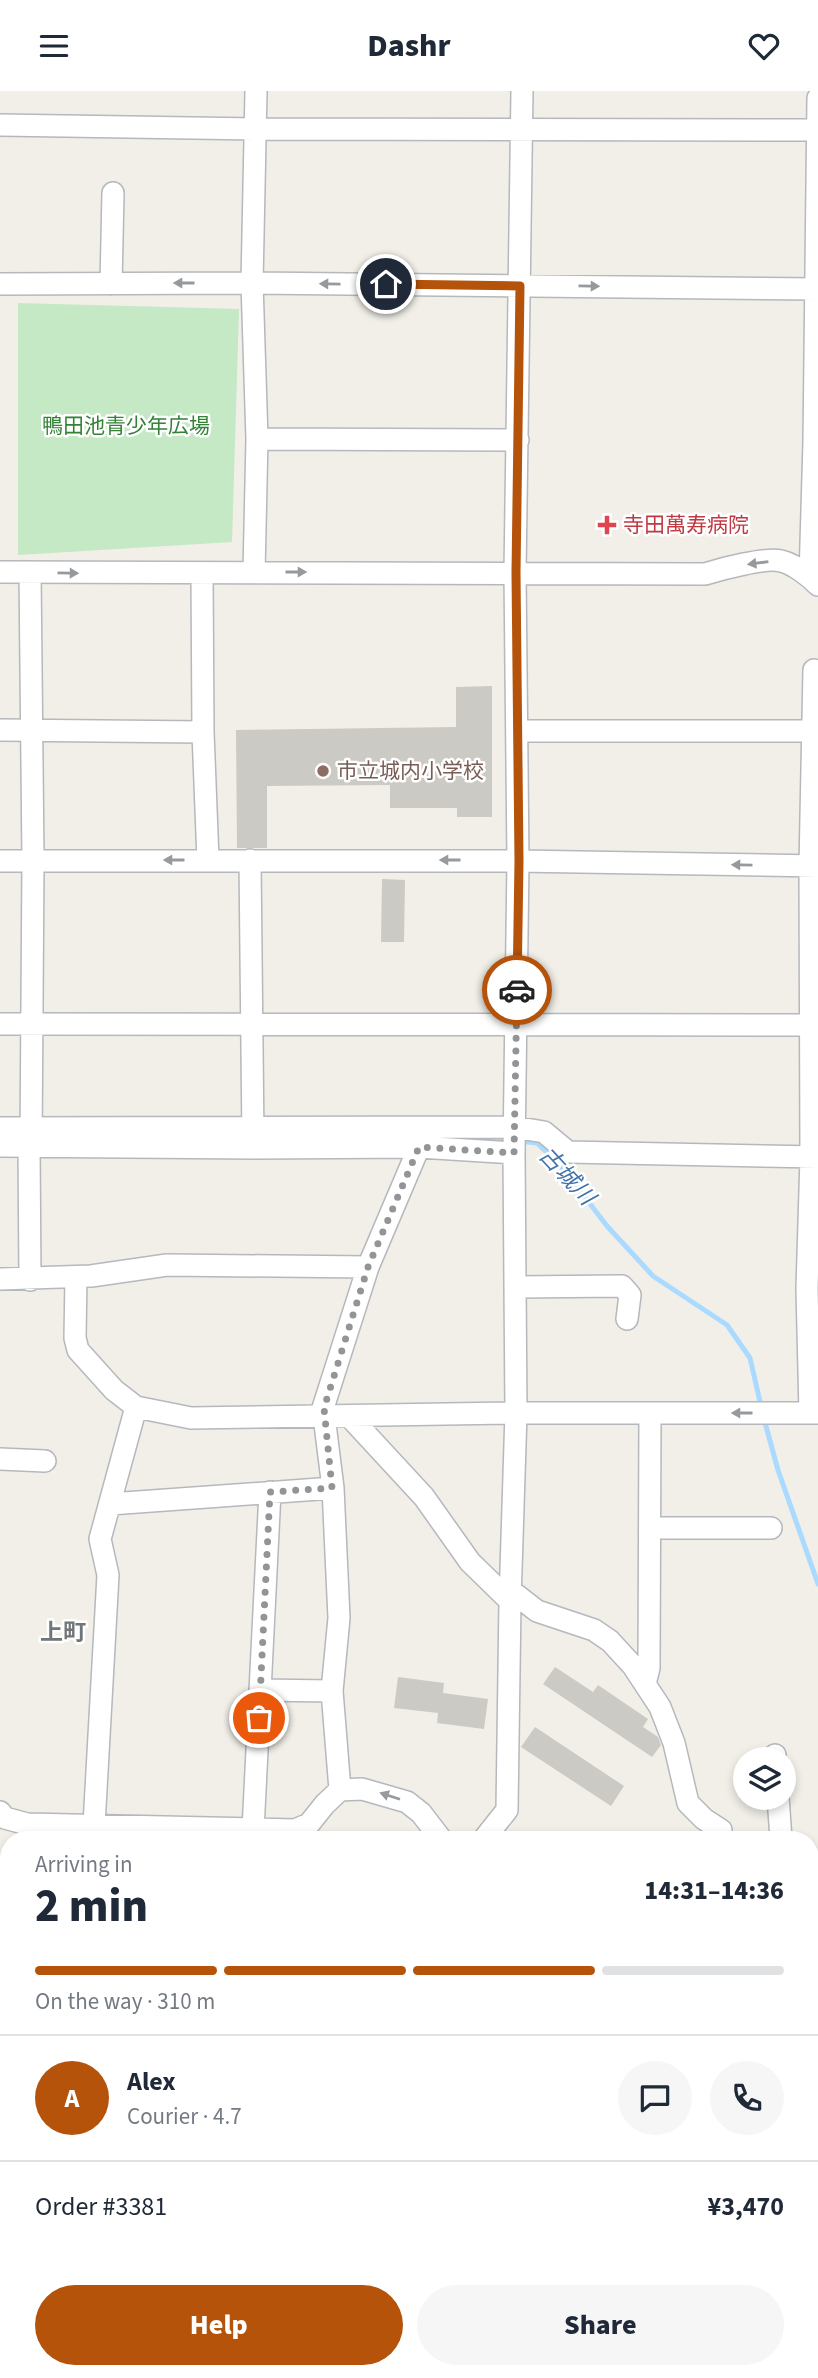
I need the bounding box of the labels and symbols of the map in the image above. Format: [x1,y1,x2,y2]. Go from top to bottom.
pin [356,254,416,314]
one-way arrow [173,278,195,289]
one-way arrow [319,278,341,290]
one-way arrow [578,281,600,292]
park label: 鴨田池青少年広場 [42,411,210,441]
place label: 寺田萬寿病院 [623,510,749,540]
marker: 寺田萬寿病院 [597,515,617,535]
one-way arrow [746,558,768,569]
one-way arrow [285,566,307,578]
one-way arrow [57,567,79,579]
place label: 市立城内小学校 [337,756,484,786]
marker: 市立城内小学校 [315,763,331,779]
one-way arrow [162,854,184,866]
one-way arrow [439,855,461,866]
one-way arrow [731,859,753,871]
courier [482,955,552,1025]
water label: 古城川 [531,1140,605,1215]
one-way arrow [731,1407,753,1419]
district label: 上町 [40,1616,86,1649]
pin [229,1688,289,1748]
one-way arrow [380,1791,401,1801]

